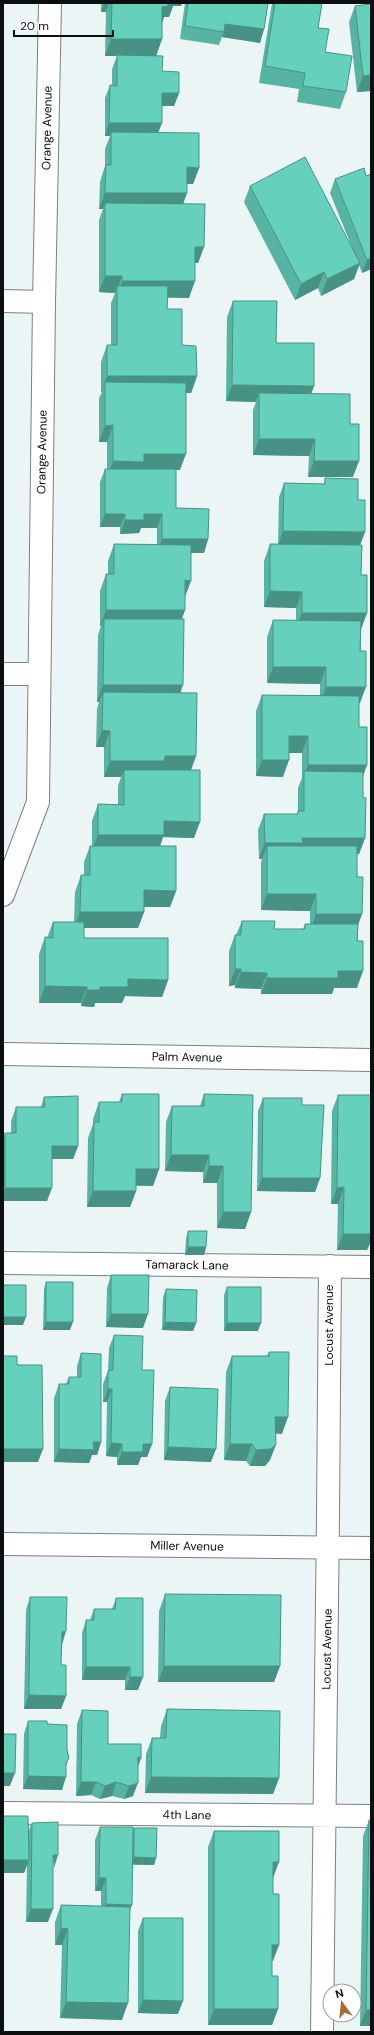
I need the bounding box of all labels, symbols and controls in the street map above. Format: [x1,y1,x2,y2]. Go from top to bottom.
scale bar [14,12,113,38]
text: 20 m [20,18,49,34]
street label: Orange Avenue [38,85,56,170]
street label: Orange Avenue [33,409,51,494]
street label: Palm Avenue [152,1048,223,1066]
street label: Tamarack Lane [145,1256,229,1274]
street label: Locust Avenue [321,1284,337,1366]
street label: Miller Avenue [150,1537,224,1555]
street label: Locust Avenue [318,1608,336,1690]
street label: 4th Lane [163,1807,212,1823]
north arrow [322,1983,362,2023]
text: N [334,1986,345,2001]

